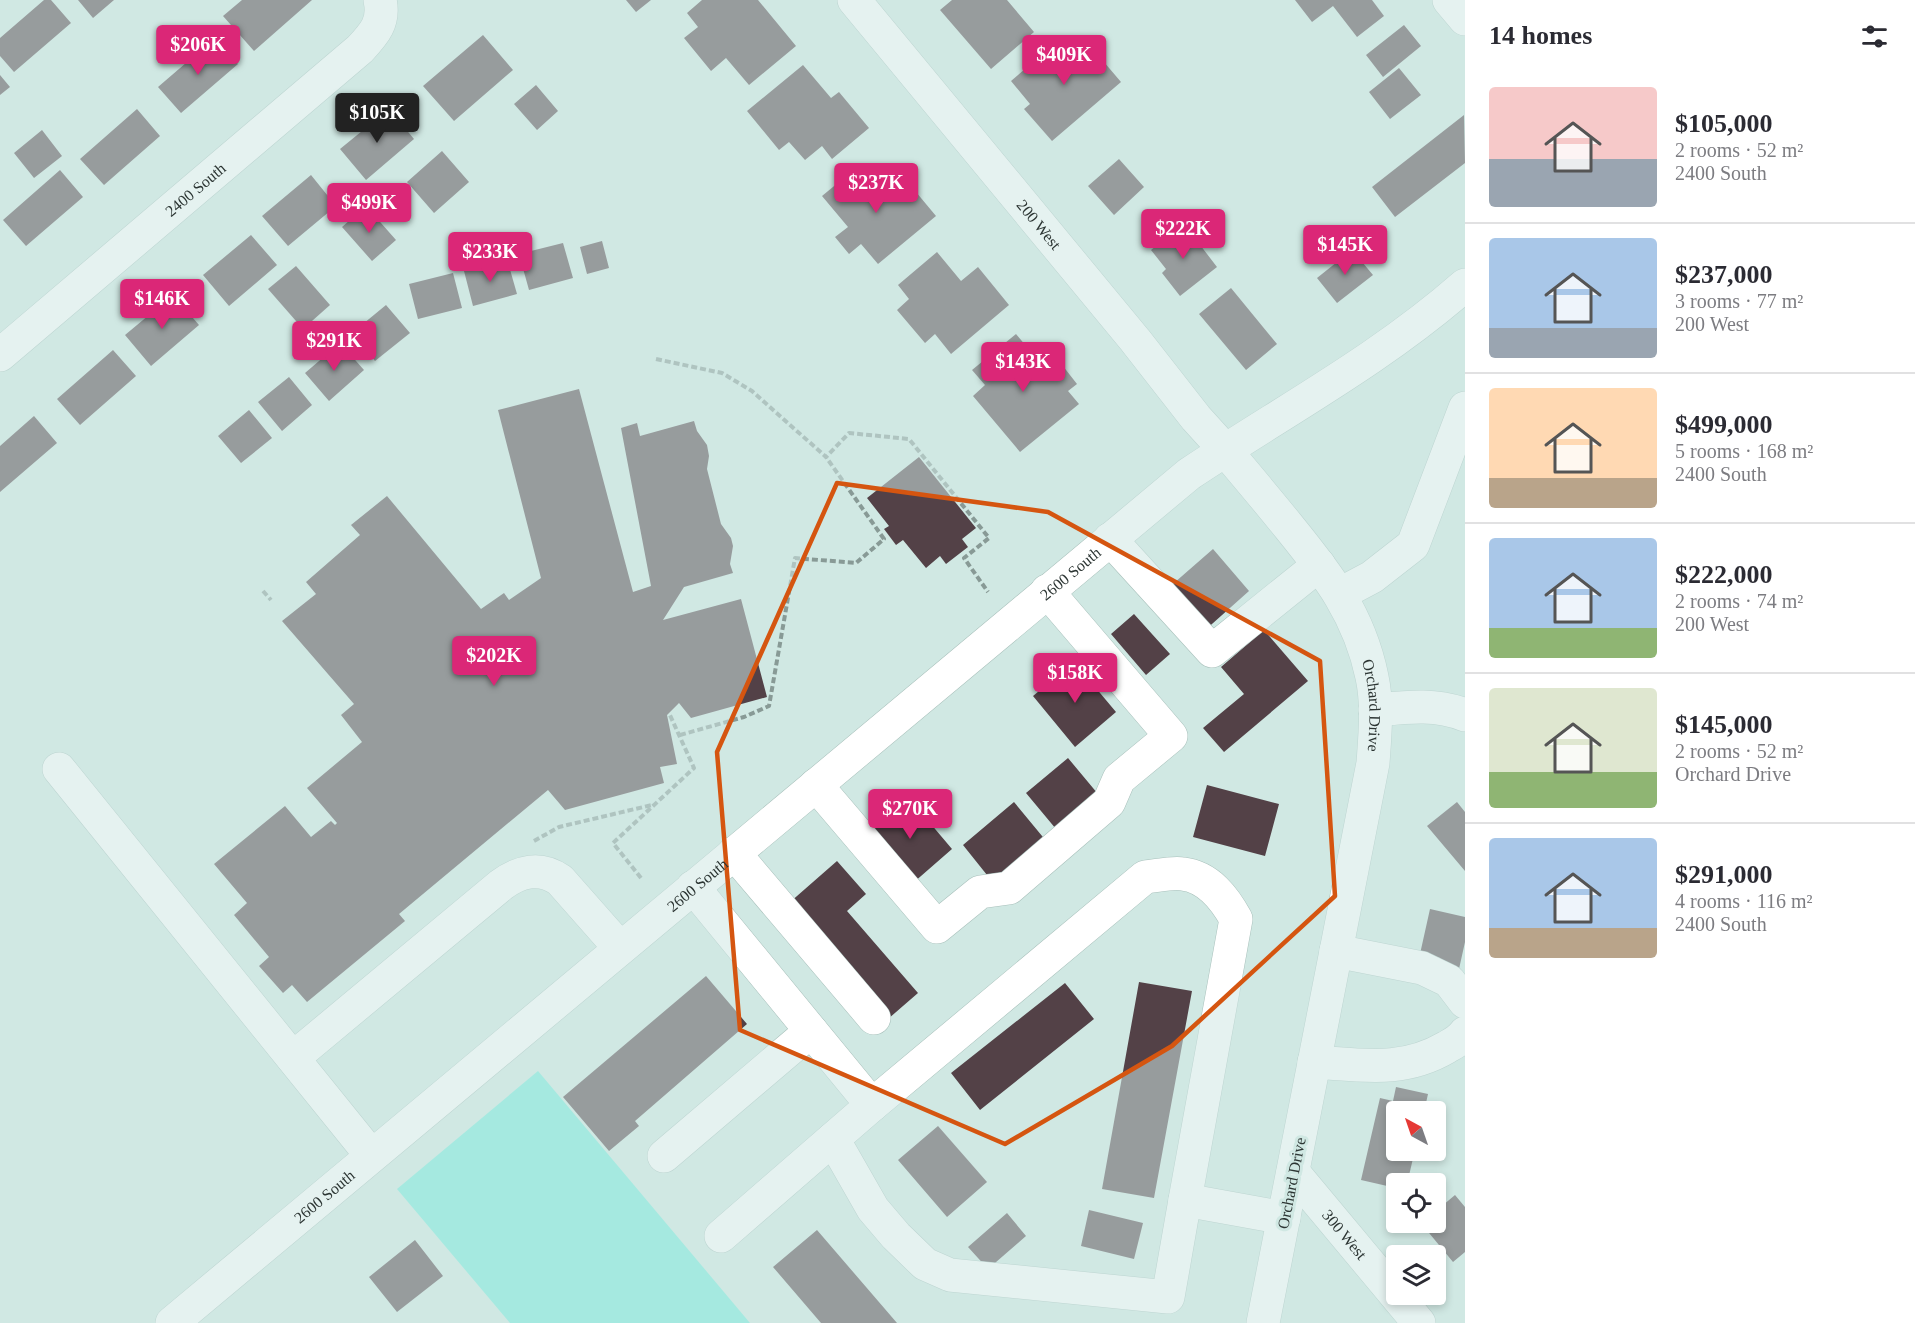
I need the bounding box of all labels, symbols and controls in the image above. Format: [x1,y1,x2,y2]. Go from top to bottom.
icon: filters [1858,20,1891,53]
text: 14 homes [1489,21,1592,50]
pin: $206K [156,25,240,76]
text: $206K [170,33,226,55]
pin: $409K [1022,35,1106,86]
text: $409K [1036,43,1092,65]
pin: $105K [335,93,419,144]
text: $105K [349,101,405,123]
text: $105,000 [1675,109,1773,138]
icon: home [1537,111,1609,183]
text: 2 rooms · 52 m² [1675,139,1803,161]
street label: 2400 South [162,159,229,220]
text: 2400 South [1675,162,1767,184]
pin: $237K [834,163,918,214]
text: $237K [848,171,904,193]
pin: $499K [327,183,411,234]
text: $499K [341,191,397,213]
street label: 200 West [1014,196,1065,253]
pin: $222K [1141,209,1225,260]
text: $222K [1155,217,1211,239]
pin: $145K [1303,225,1387,276]
pin: $233K [448,232,532,283]
text: $145K [1317,233,1373,255]
text: $233K [462,240,518,262]
text: $237,000 [1675,260,1773,289]
icon: home [1537,262,1609,334]
pin: $146K [120,279,204,330]
text: $146K [134,287,190,309]
text: 3 rooms · 77 m² [1675,290,1803,312]
text: 200 West [1675,313,1749,335]
pin: $291K [292,321,376,372]
text: $291K [306,329,362,351]
pin: $143K [981,342,1065,393]
text: $143K [995,350,1051,372]
text: $499,000 [1675,410,1773,439]
icon: home [1537,412,1609,484]
text: 5 rooms · 168 m² [1675,440,1813,462]
text: 2400 South [1675,463,1767,485]
street label: 2600 South [1037,544,1104,604]
text: $222,000 [1675,560,1773,589]
icon: home [1537,562,1609,634]
text: 2 rooms · 74 m² [1675,590,1803,612]
text: 200 West [1675,613,1749,635]
pin: $202K [452,636,536,687]
text: $202K [466,644,522,666]
pin: $158K [1033,653,1117,704]
street label: Orchard Drive [1359,657,1384,752]
text: $158K [1047,661,1103,683]
text: $145,000 [1675,710,1773,739]
icon: home [1537,712,1609,784]
text: 2 rooms · 52 m² [1675,740,1803,762]
text: Orchard Drive [1675,763,1791,785]
pin: $270K [868,789,952,840]
text: $270K [882,797,938,819]
street label: 2600 South [664,855,731,915]
text: $291,000 [1675,860,1773,889]
icon: home [1537,862,1609,934]
text: 4 rooms · 116 m² [1675,890,1812,912]
text: 2400 South [1675,913,1767,935]
north arrow [1386,1101,1446,1161]
map controls [1386,1101,1446,1305]
street label: Orchard Drive [1274,1136,1309,1230]
street label: 2600 South [291,1166,358,1227]
button: locate [1386,1173,1446,1233]
street label: 300 West [1319,1206,1370,1263]
button: layers [1386,1245,1446,1305]

